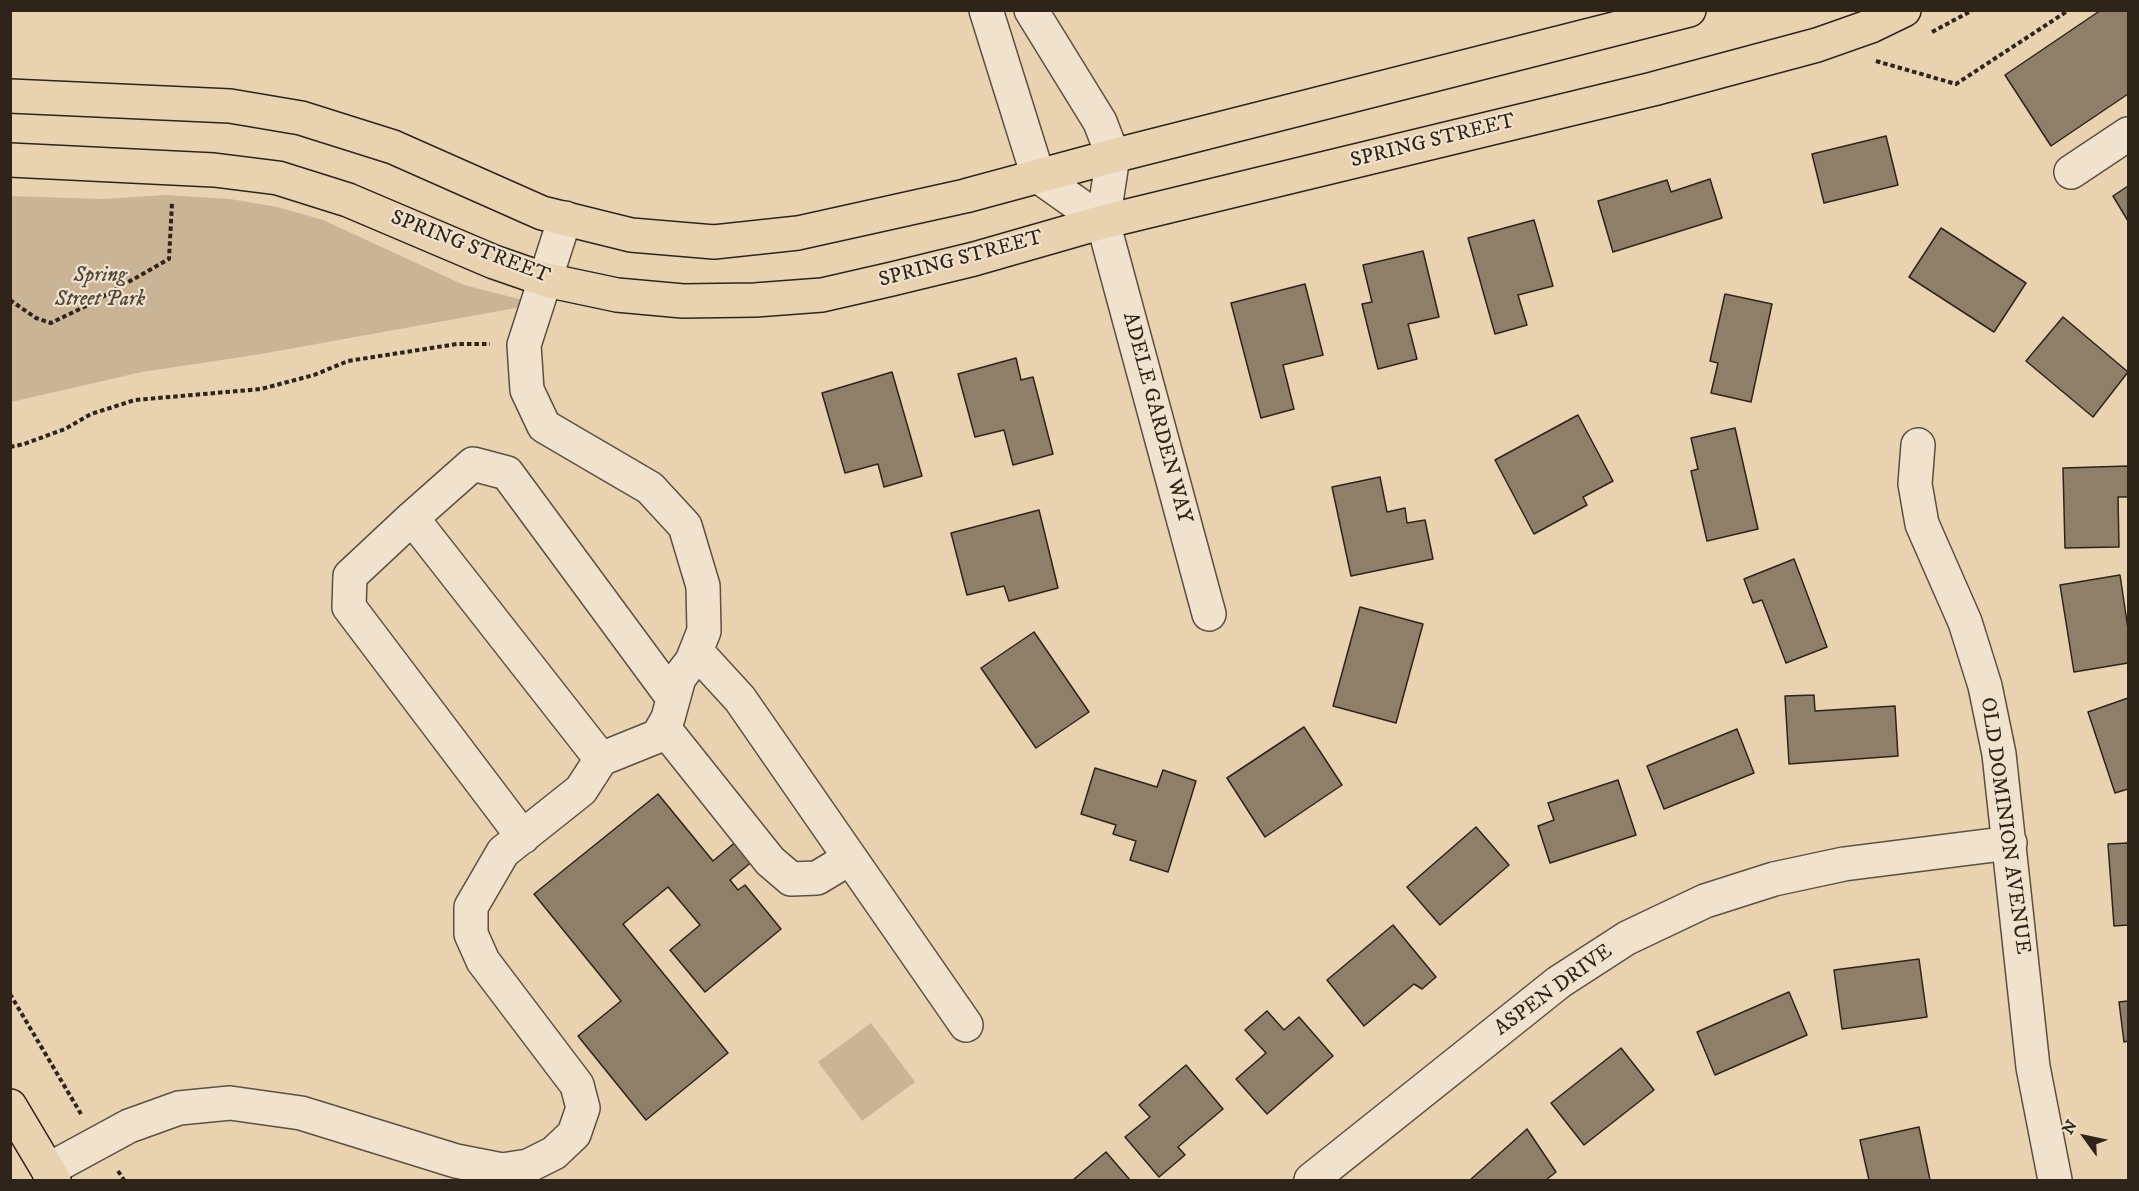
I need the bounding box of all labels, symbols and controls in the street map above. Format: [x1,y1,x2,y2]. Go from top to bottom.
street label: SPRING STREET [1348,109,1518,175]
street label: SPRING STREET [387,206,553,290]
street label: SPRING STREET [876,226,1046,294]
park label: Spring Street Park [55,264,145,314]
street label: ADELE GARDEN WAY [1116,310,1196,526]
street label: OLD DOMINION AVENUE [1973,696,2035,956]
street label: ASPEN DRIVE [1490,940,1618,1042]
north arrow [2055,1107,2115,1167]
text: N [2058,1116,2082,1138]

